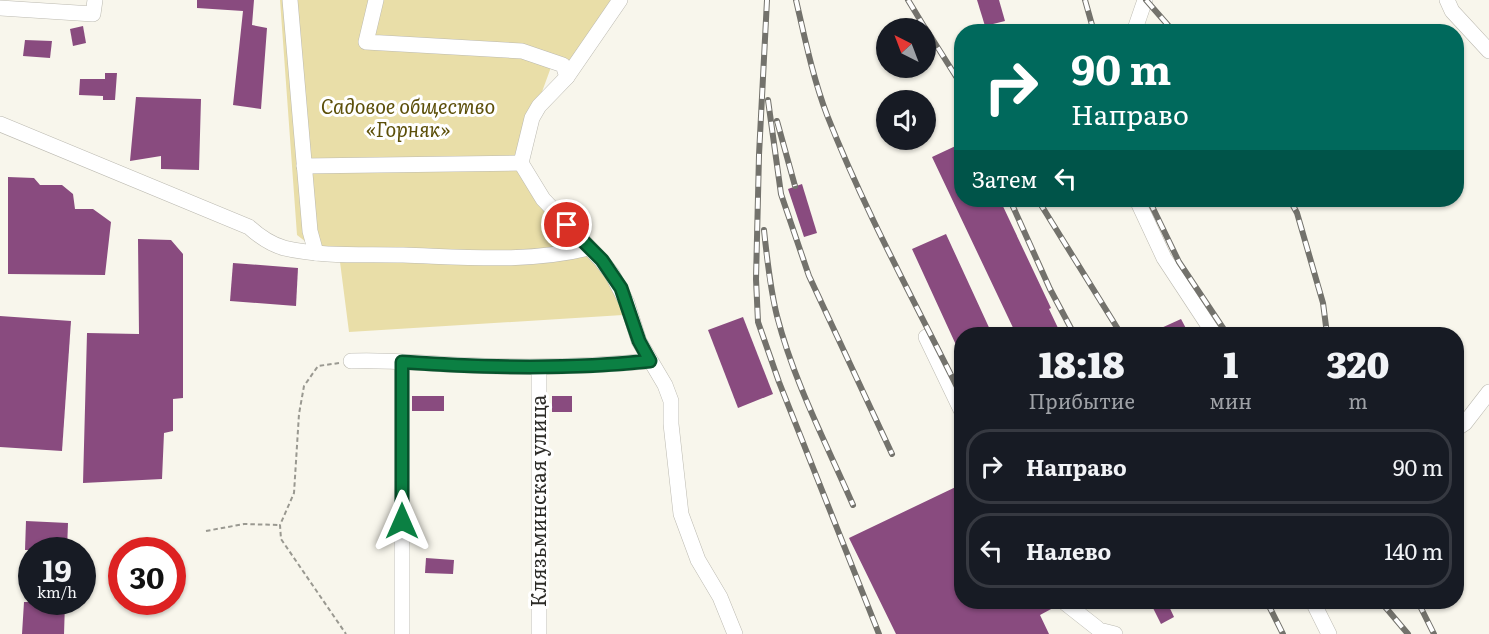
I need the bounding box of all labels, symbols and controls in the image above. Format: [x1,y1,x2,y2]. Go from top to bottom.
north arrow [876,18,936,78]
map controls [876,18,936,150]
text: 90 m [1071,36,1171,98]
icon: right [972,48,1050,126]
park label: Садовое общество «Горняк» [321,90,495,143]
button: sound [876,90,936,150]
text: Направо [1071,93,1189,133]
text: Затем [972,162,1037,195]
icon: left [1049,162,1082,195]
pin [541,199,592,250]
icon: arrive [550,208,583,241]
text: 18:18 [1039,336,1125,389]
text: 1 [1223,336,1238,389]
text: 320 [1326,336,1389,389]
text: Прибытие [1029,385,1135,415]
text: мин [1209,385,1252,415]
text: m [1348,385,1368,415]
street label: Клязьминская улица [522,394,552,607]
icon: right [975,450,1008,483]
text: Направо [1026,450,1127,483]
text: 90 m [1393,450,1443,483]
position arrow [370,489,434,553]
icon: left [975,534,1008,567]
text: Налево [1026,534,1111,567]
text: 140 m [1384,534,1443,567]
speed limit sign: 30 [108,537,186,615]
text: 19 [42,547,72,591]
text: km/h [37,580,77,603]

